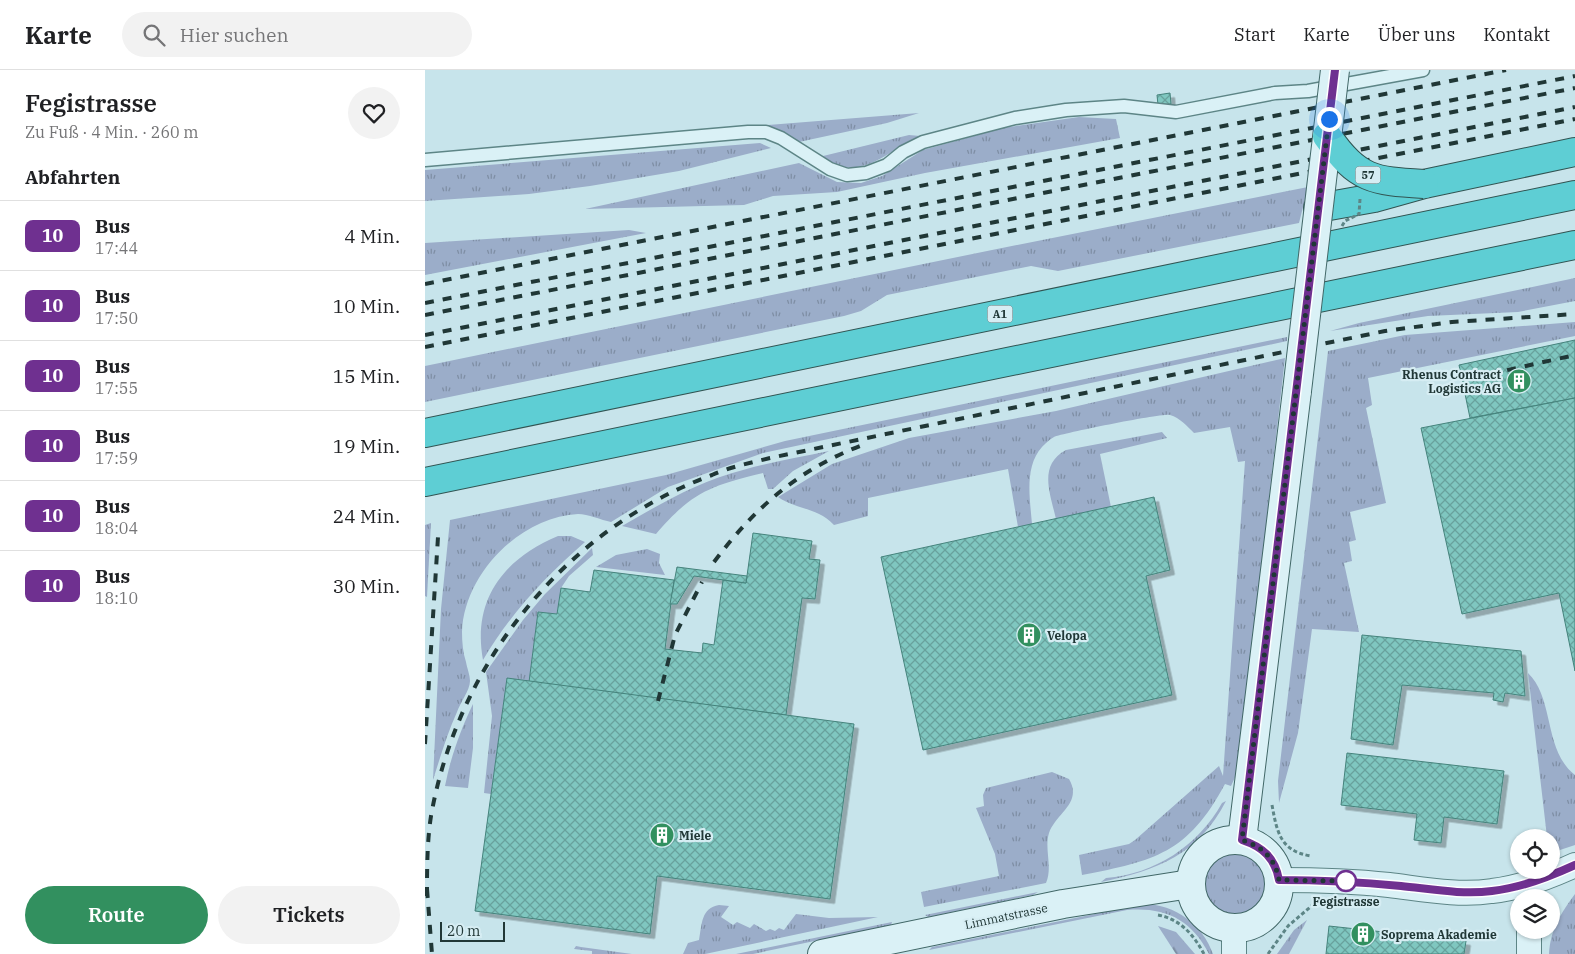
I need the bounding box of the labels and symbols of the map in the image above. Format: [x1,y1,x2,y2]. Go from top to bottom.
your location [1317,107,1342,132]
road number: 57 [1355,166,1381,184]
road number: A1 [987,305,1013,322]
place label: Rhenus Contract Logistics AG [1402,367,1502,396]
building icon: Rhenus Contract Logistics AG [1506,368,1532,394]
building icon: Velopa [1016,622,1042,648]
place label: Velopa [1047,628,1087,643]
building icon: Miele [649,822,675,848]
place label: Miele [679,828,711,843]
marker: Fegistrasse [1335,870,1357,892]
place label: Fegistrasse [1312,894,1380,909]
street label: Limmatstrasse [963,900,1049,932]
scale bar [440,919,505,942]
building icon: Soprema Akademie [1350,921,1376,947]
place label: Soprema Akademie [1381,927,1497,942]

